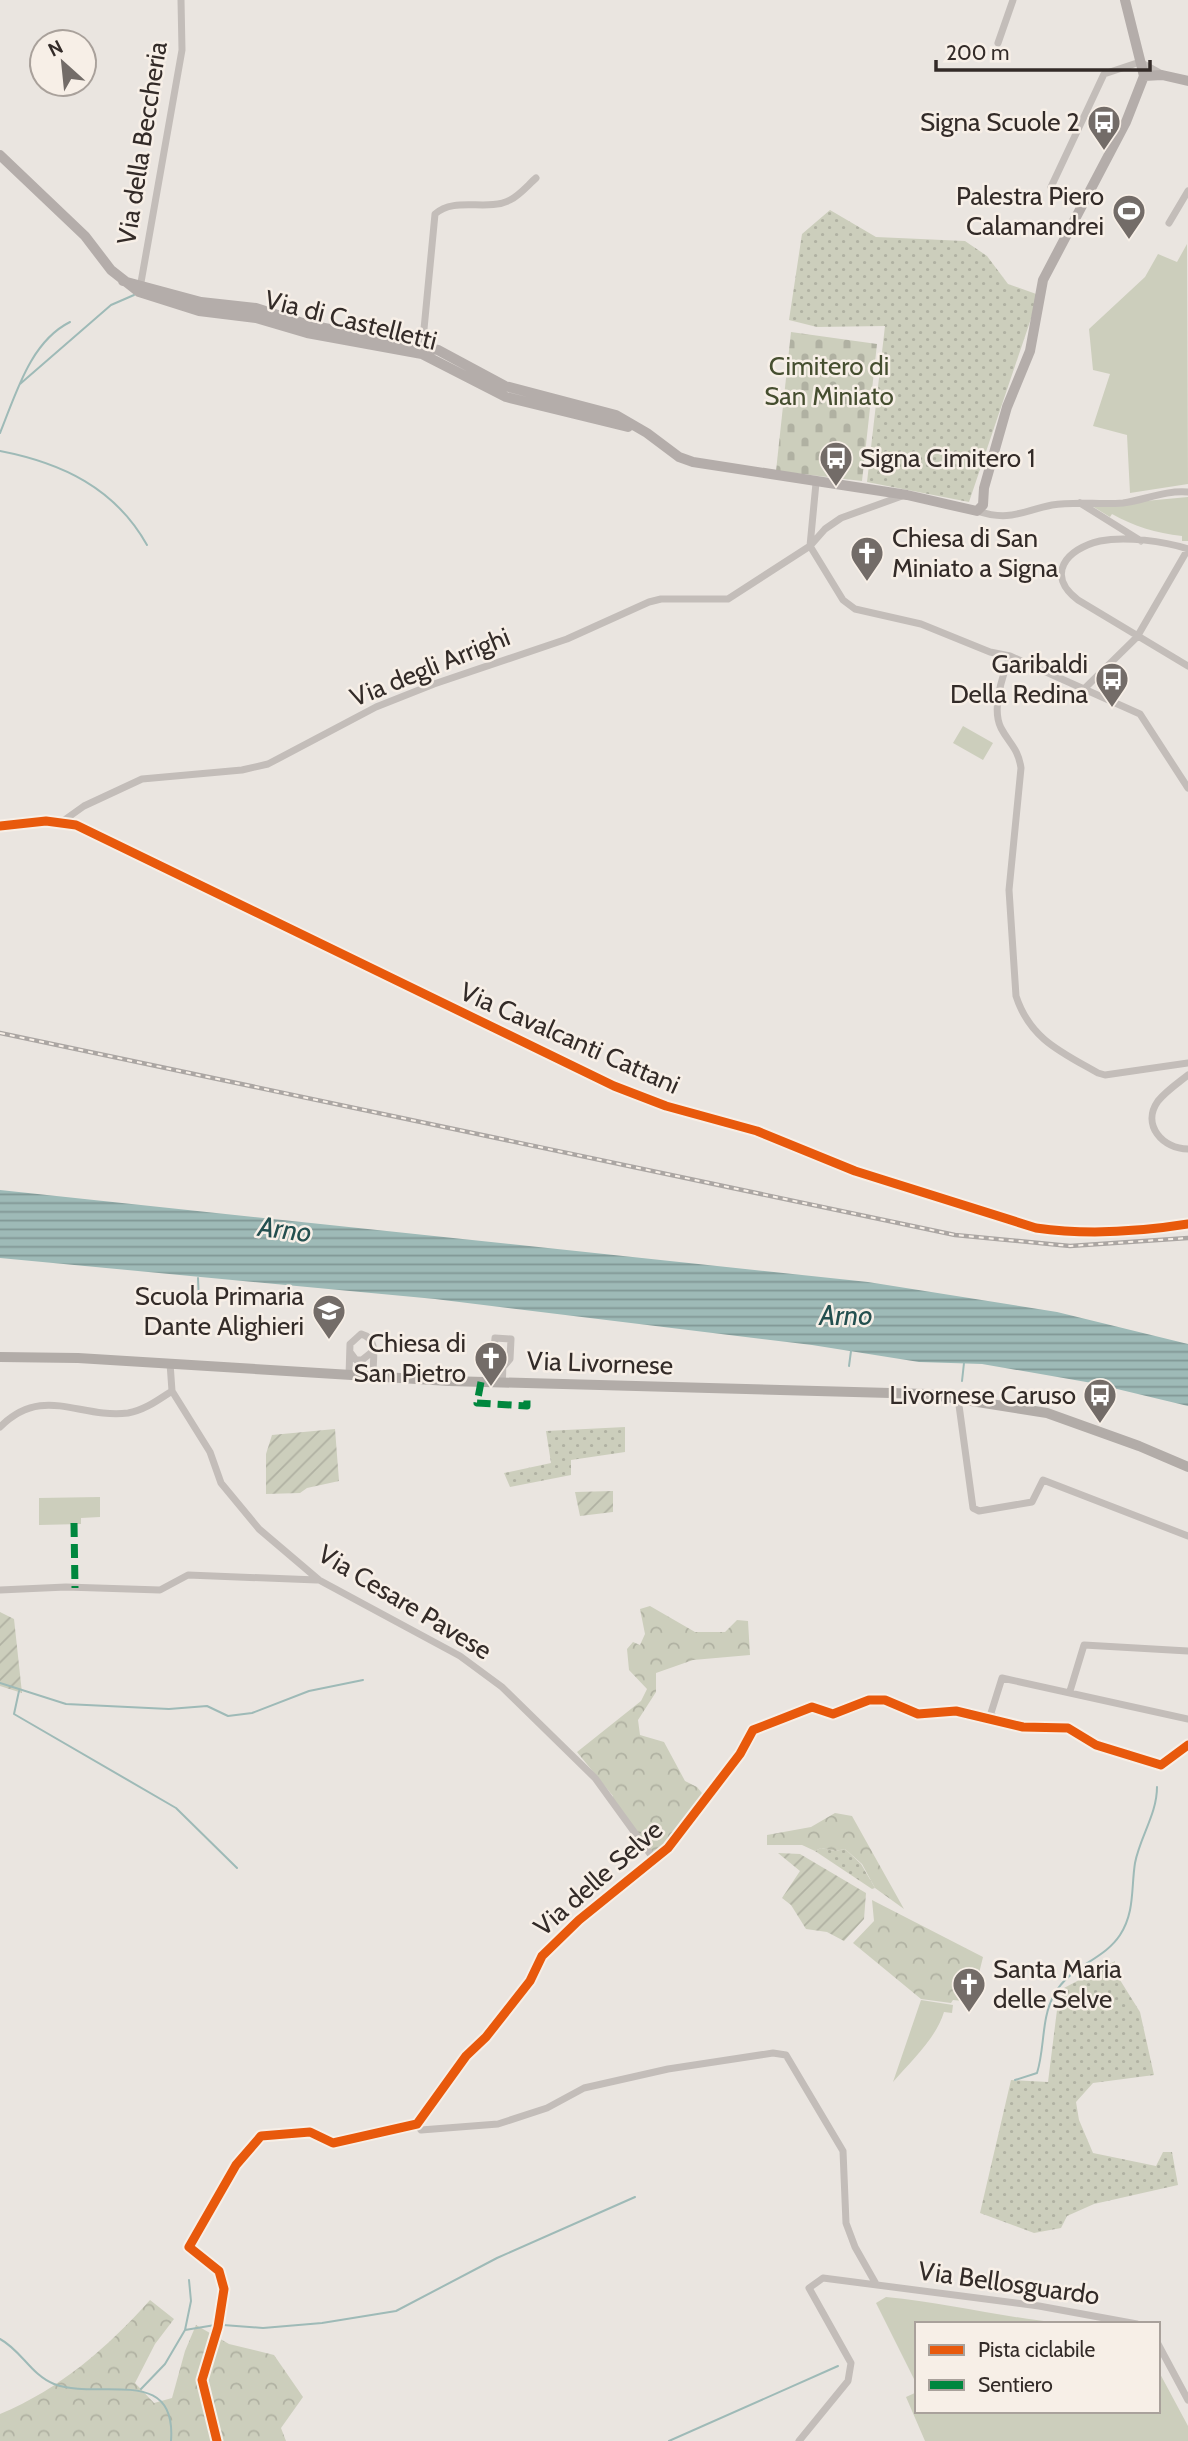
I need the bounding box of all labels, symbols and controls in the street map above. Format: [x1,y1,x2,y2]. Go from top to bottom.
north arrow [28,28,98,98]
scale bar [936,28,1150,72]
text: N [44,35,67,62]
street label: Via della Beccheria [110,39,174,247]
text: 200 m [946,40,1009,65]
bus stop icon: Signa Scuole 2 [1085,103,1123,152]
place label: Signa Scuole 2 [920,106,1080,138]
place label: Palestra Piero Calamandrei [956,180,1104,242]
sports icon: Palestra Piero Calamandrei [1110,192,1148,241]
street label: Via di Castelletti [262,283,440,357]
park label: Cimitero di San Miniato [764,350,894,412]
bus stop icon: Signa Cimitero 1 [817,439,855,488]
place label: Signa Cimitero 1 [860,442,1035,474]
place label: Chiesa di San Miniato a Signa [892,522,1059,584]
church icon: Chiesa di San Miniato a Signa [848,534,886,583]
street label: Via degli Arrighi [345,620,515,714]
place label: Garibaldi Della Redina [950,648,1089,710]
bus stop icon: Garibaldi Della Redina [1093,660,1131,709]
street label: Via Cavalcanti Cattani [455,975,685,1101]
water label: Arno [254,1209,314,1249]
place label: Scuola Primaria Dante Alighieri [135,1280,305,1342]
school or university icon: Scuola Primaria Dante Alighieri [310,1292,348,1341]
water label: Arno [817,1298,873,1332]
place label: Chiesa di San Pietro [353,1327,466,1389]
church icon: Chiesa di San Pietro [472,1339,510,1388]
street label: Via Livornese [526,1344,674,1382]
bus stop icon: Livornese Caruso [1081,1376,1119,1425]
place label: Livornese Caruso [889,1379,1076,1411]
street label: Via Cesare Pavese [313,1538,497,1666]
street label: Via delle Selve [527,1813,669,1943]
place label: Santa Maria delle Selve [993,1953,1122,2015]
church icon: Santa Maria delle Selve [950,1965,988,2014]
street label: Via Bellosguardo [916,2254,1102,2312]
legend [915,2322,1160,2413]
text: Pista ciclabile [978,2337,1095,2362]
text: Sentiero [978,2372,1053,2397]

